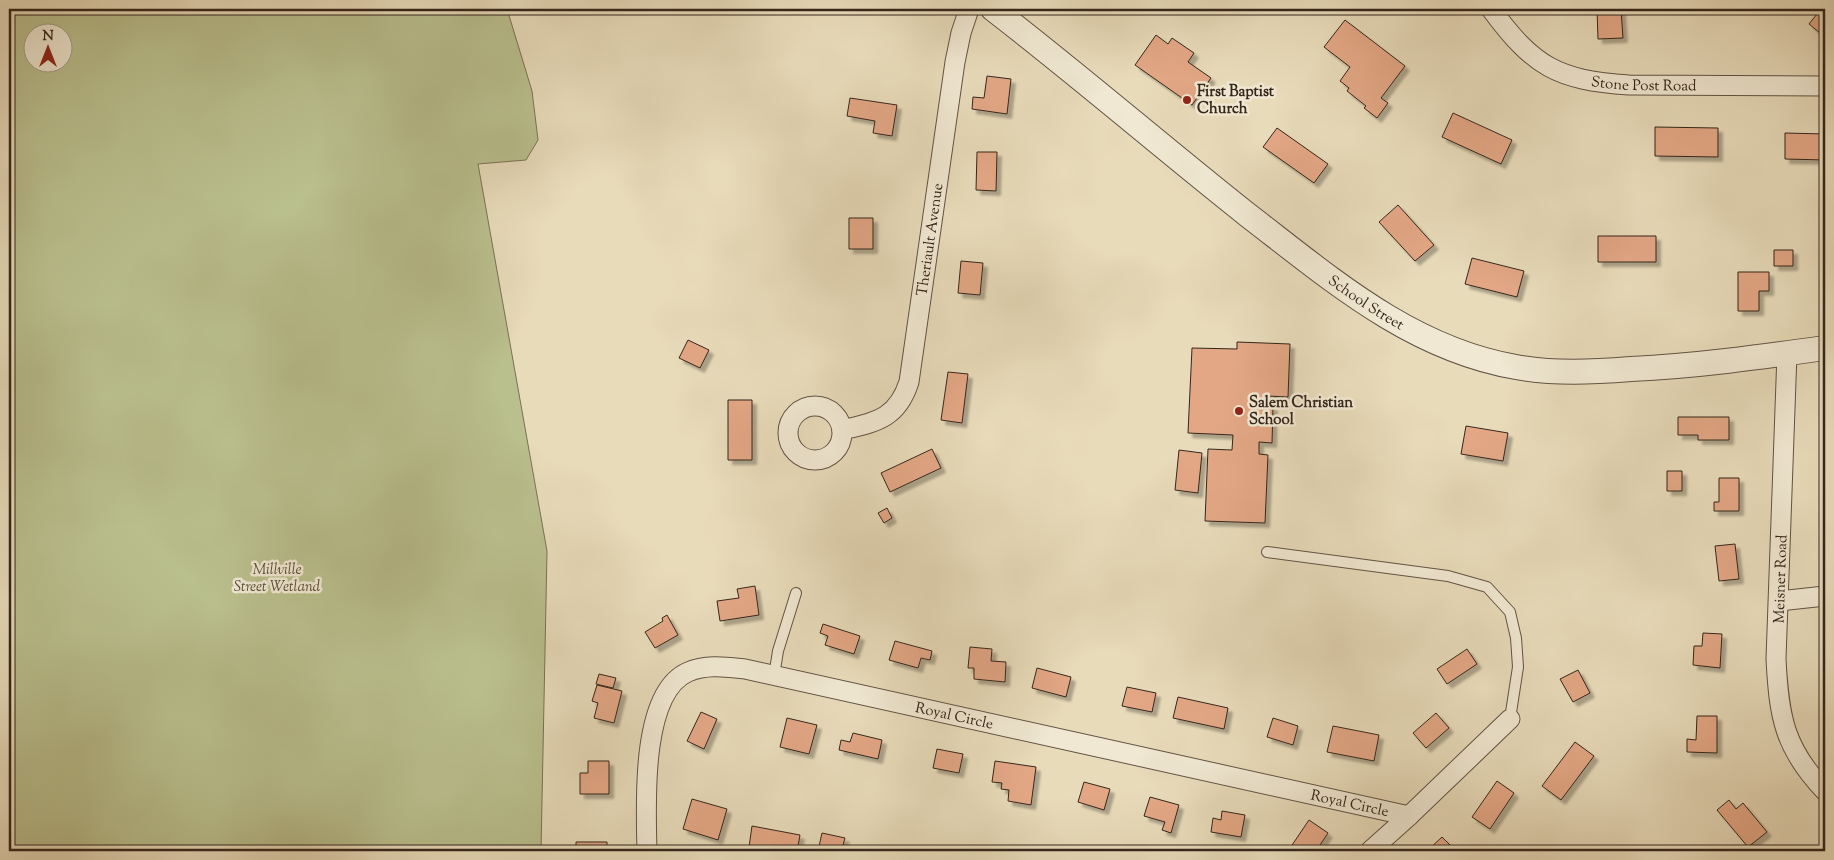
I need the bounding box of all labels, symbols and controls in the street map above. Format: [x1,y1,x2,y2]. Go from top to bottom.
north arrow [22,22,72,72]
text: N [42,27,54,47]
street label: Stone Post Road [1590,72,1697,97]
place label: First Baptist Church [1197,82,1275,120]
marker: First Baptist Church [1181,94,1193,106]
street label: Theriault Avenue [912,182,949,298]
street label: School Street [1323,271,1407,336]
place label: Salem Christian School [1249,393,1353,431]
marker: Salem Christian School [1233,405,1245,417]
street label: Meisner Road [1769,534,1794,624]
park label: Millville Street Wetland [234,560,321,598]
street label: Royal Circle [913,698,995,736]
street label: Royal Circle [1309,786,1391,823]

